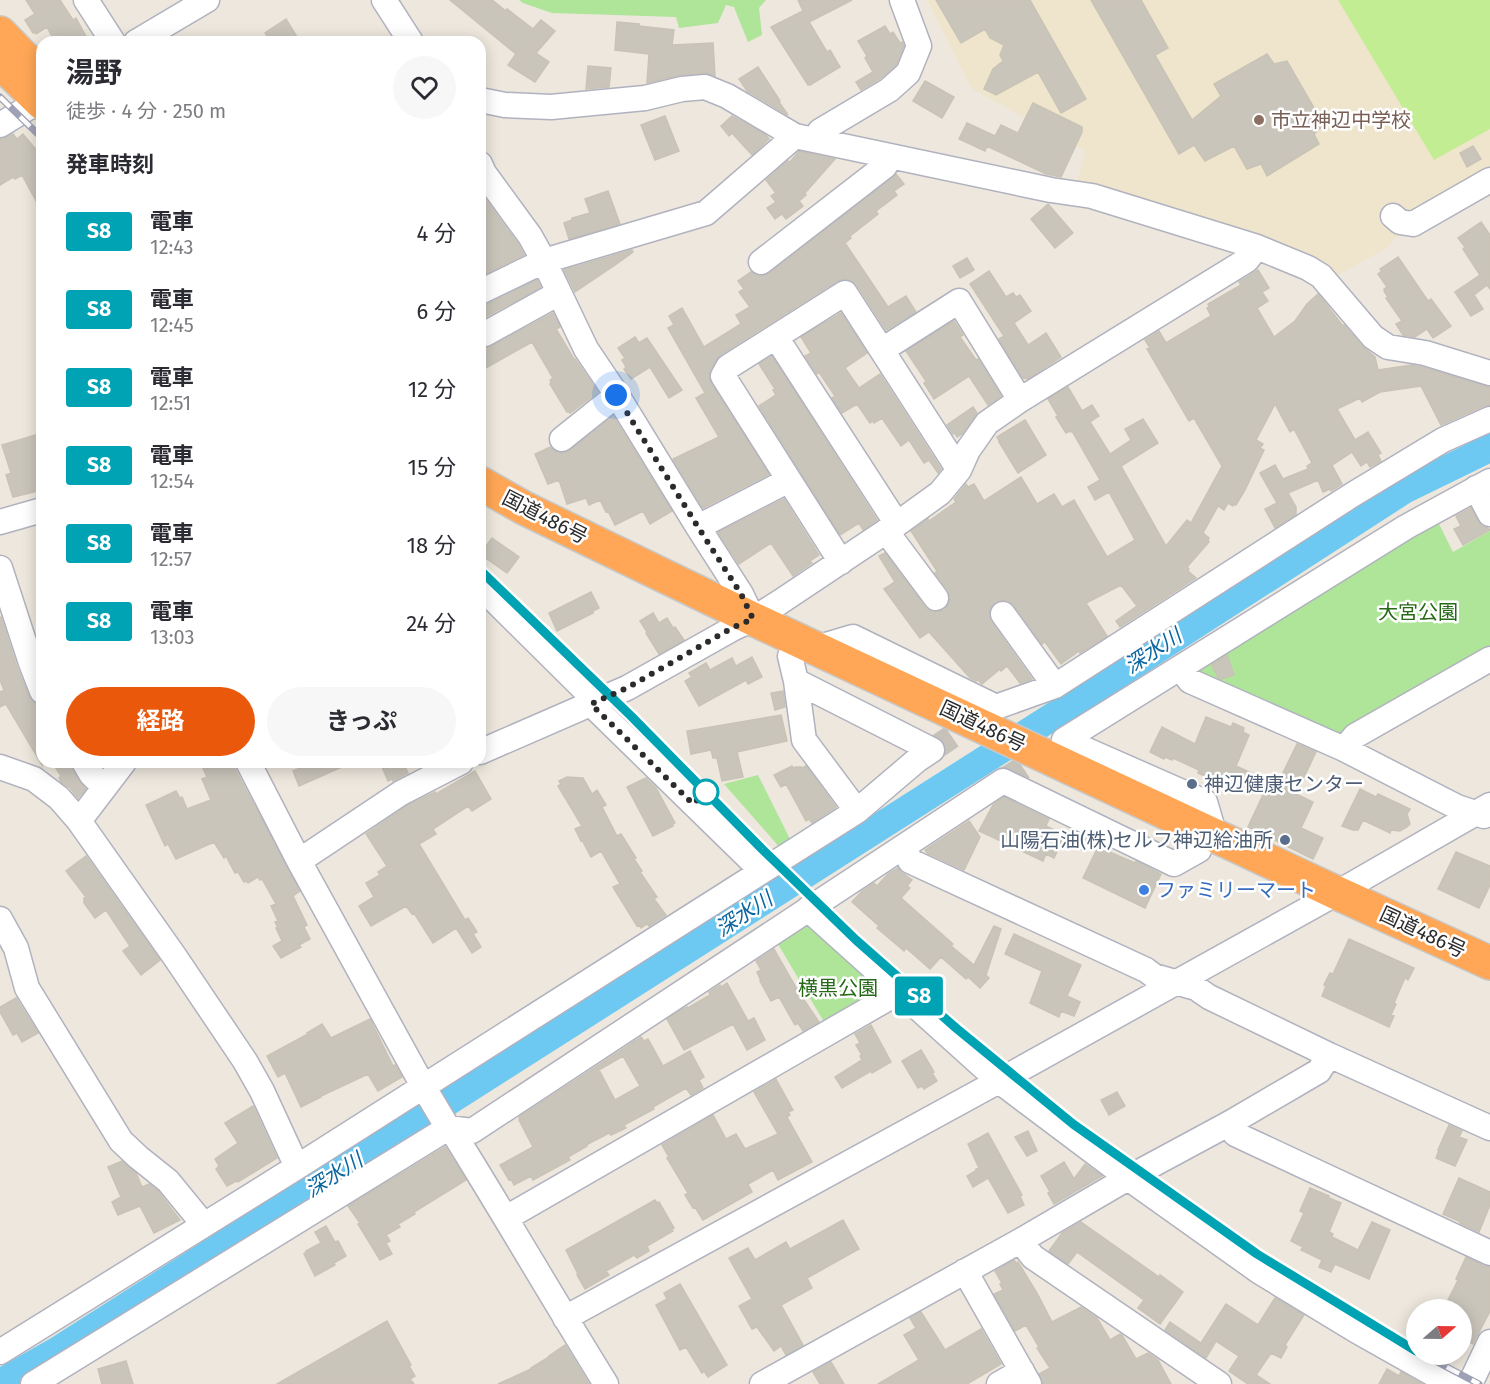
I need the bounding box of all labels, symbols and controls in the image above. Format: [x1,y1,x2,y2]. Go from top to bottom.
text: 湯野 [66,56,122,89]
button: heart [393,56,456,119]
text: 徒歩 · 4 分 · 250 m [66,99,226,123]
place label: 市立神辺中学校 [1271,108,1411,132]
marker: 市立神辺中学校 [1252,113,1266,127]
text: 発車時刻 [66,151,154,178]
text: 電車 [150,208,194,235]
text: S8 [87,218,111,244]
text: 4 分 [416,220,456,247]
text: 12:43 [150,235,194,259]
text: 電車 [150,286,194,313]
text: S8 [87,296,111,322]
text: 6 分 [416,298,456,325]
text: 12:45 [150,313,194,337]
text: 電車 [150,364,194,391]
text: S8 [87,374,111,400]
text: 12 分 [408,376,456,403]
your location [601,380,631,410]
text: 12:51 [150,391,191,415]
text: 電車 [150,442,194,469]
text: S8 [87,452,111,478]
text: 15 分 [408,454,456,481]
text: 12:54 [150,469,194,493]
street label: 国道486号 [498,485,592,549]
text: 電車 [150,520,194,547]
text: S8 [87,530,111,556]
text: 18 分 [407,532,456,559]
text: 12:57 [150,547,192,571]
text: 電車 [150,598,194,625]
park label: 大宮公園 [1378,600,1458,624]
text: S8 [87,608,111,634]
text: 24 分 [406,610,456,637]
water label: 深水川 [1120,622,1188,679]
text: 13:03 [150,625,194,649]
button: 経路 [66,687,255,756]
button: きっぷ [267,687,456,756]
street label: 国道486号 [936,696,1030,756]
place label: 神辺健康センター [1204,772,1364,796]
marker: 神辺健康センター [1185,777,1199,791]
unlabelled marker [693,779,719,805]
place label: 山陽石油(株)セルフ神辺給油所 [1000,828,1273,852]
marker: 山陽石油(株)セルフ神辺給油所 [1278,833,1292,847]
place label: ファミリーマート [1156,878,1316,902]
marker: ファミリーマート [1137,883,1151,897]
water label: 深水川 [711,885,779,942]
street label: 国道486号 [1376,902,1470,962]
park label: 横黒公園 [798,976,878,1000]
line badge: S8 [892,976,946,1016]
text: S8 [907,983,931,1009]
water label: 深水川 [300,1146,369,1203]
north arrow [1406,1299,1472,1365]
map controls [1406,1299,1472,1365]

